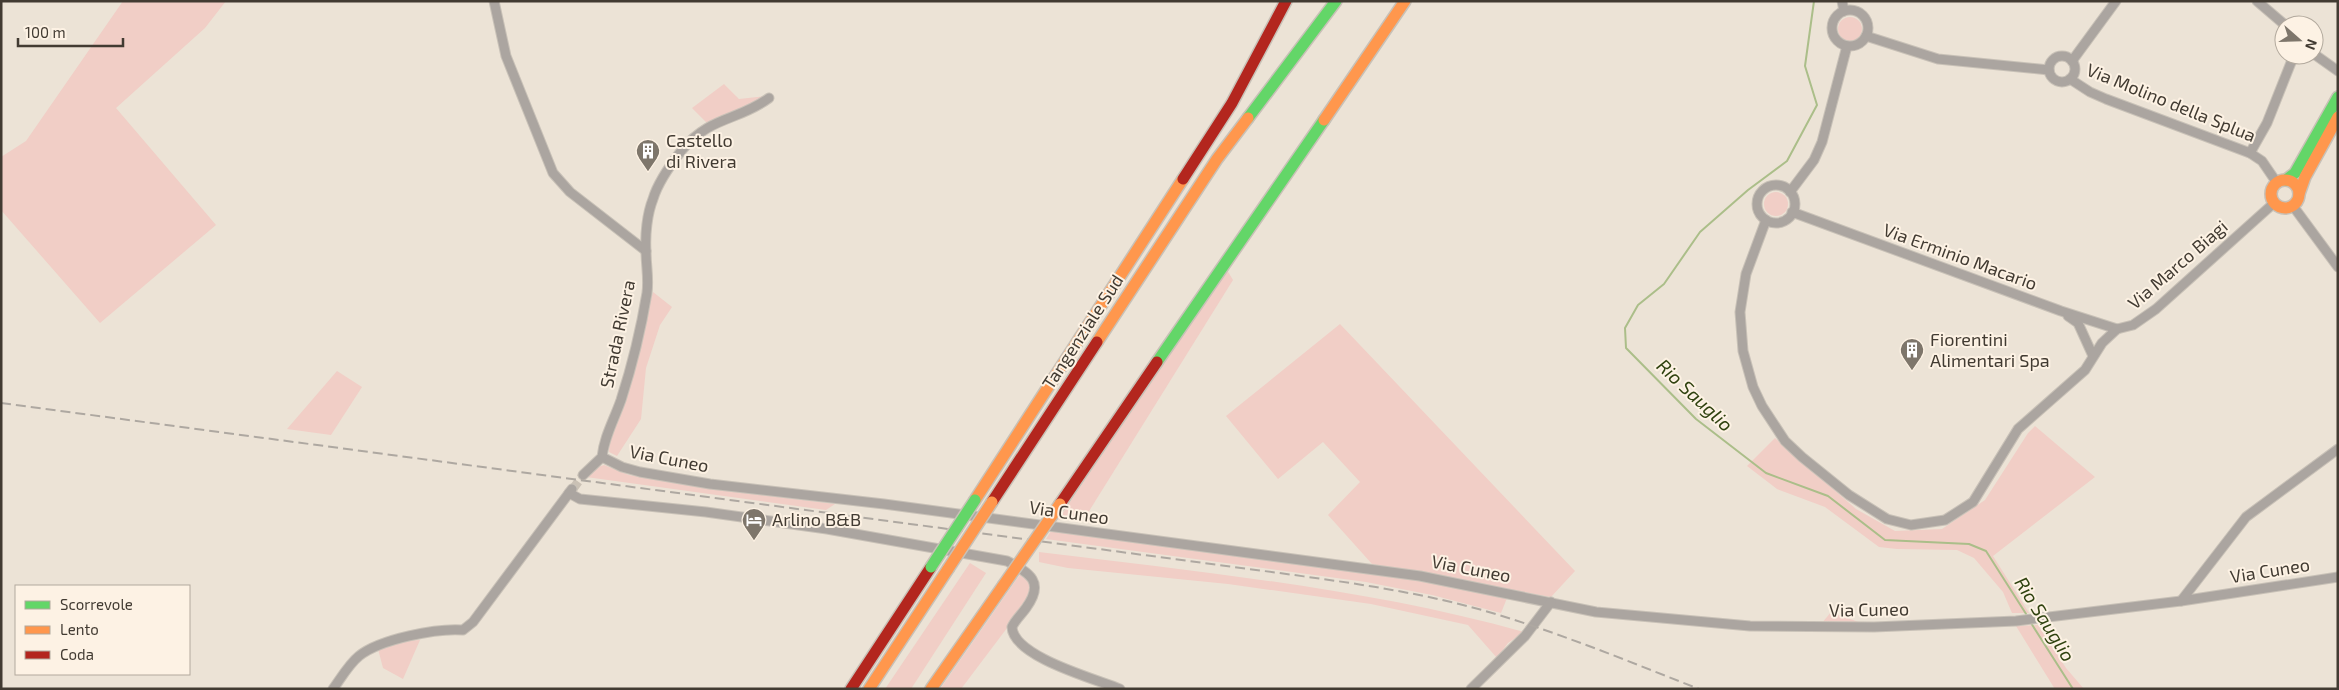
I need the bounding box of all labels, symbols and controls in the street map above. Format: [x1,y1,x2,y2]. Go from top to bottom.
scale bar [18,15,122,47]
north arrow [2274,15,2324,65]
text: 100 m [25,23,66,41]
text: N [2302,37,2321,52]
street label: Via Molino della Splua [2084,58,2259,146]
place label: Castello di Rivera [666,129,737,172]
building icon: Castello di Rivera [635,138,661,172]
street label: Via Marco Biagi [2123,215,2232,314]
street label: Via Erminio Macario [1880,218,2040,294]
street label: Tangenziale Sud [1037,270,1127,393]
street label: Strada Rivera [595,278,639,390]
place label: Fiorentini Alimentari Spa [1930,328,2050,371]
building icon: Fiorentini Alimentari Spa [1899,337,1925,371]
water label: Rio Sauglio [1653,354,1738,436]
street label: Via Cuneo [628,440,711,476]
street label: Via Cuneo [1028,496,1110,528]
hotel icon: Arlino B&B [741,507,767,541]
place label: Arlino B&B [772,508,861,530]
street label: Via Cuneo [1430,550,1513,586]
street label: Via Cuneo [2229,553,2311,587]
water label: Rio Sauglio [2010,572,2080,665]
legend [15,585,190,675]
text: Scorrevole [60,595,133,613]
street label: Via Cuneo [1829,597,1909,621]
text: Lento [60,620,99,638]
text: Coda [60,645,94,663]

